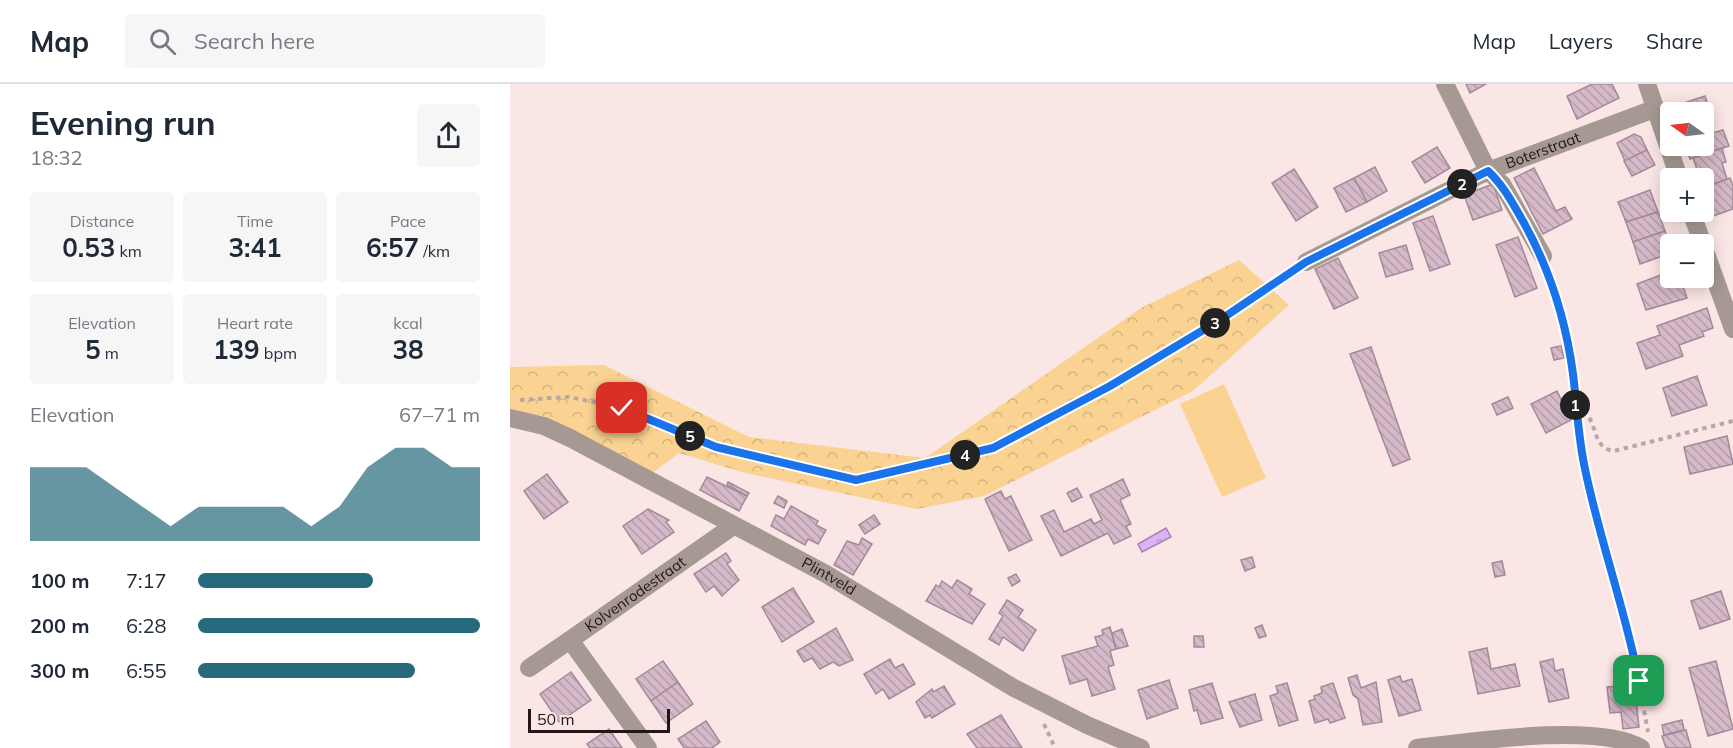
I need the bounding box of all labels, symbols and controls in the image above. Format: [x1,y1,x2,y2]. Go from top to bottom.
search box [125,14,545,68]
text: Map [30,24,89,59]
icon: search [146,25,179,58]
text: Search here [194,27,315,55]
text: Map [1473,28,1516,54]
text: Layers [1549,28,1613,54]
text: Share [1646,28,1703,54]
text: Evening run [30,102,216,143]
north arrow [1660,102,1714,156]
map controls [1660,102,1714,288]
button: share [417,104,480,167]
street label: Boterstraat [1502,127,1583,173]
text: 18:32 [30,145,83,170]
button: + [1660,168,1714,222]
pin: 2 [1447,169,1477,199]
text: 2 [1457,174,1467,194]
text: Distance [70,211,134,231]
text: Time [237,211,273,231]
text: Pace [390,211,426,231]
text: 0.53 [62,231,115,264]
text: 3:41 [228,231,282,264]
text: 6:57 [366,231,419,264]
button: − [1660,234,1714,288]
text: km [115,241,142,261]
text: /km [419,241,450,261]
pin: 3 [1200,308,1230,338]
text: Elevation [68,313,136,333]
text: Heart rate [217,313,293,333]
text: kcal [393,313,423,333]
text: 3 [1210,313,1220,333]
text: 5 [85,333,101,366]
text: 139 [213,333,260,366]
text: 38 [392,333,424,366]
text: m [101,343,119,363]
text: bpm [260,343,297,363]
pin [596,382,647,433]
pin: 1 [1560,390,1590,420]
icon: check [605,391,638,424]
text: 1 [1570,395,1580,415]
text: Elevation [30,402,115,427]
text: 67–71 m [399,402,480,427]
pin: 5 [675,421,705,451]
text: 5 [685,426,695,446]
pin: 4 [950,440,980,470]
text: 4 [960,445,970,465]
street label: Kolvenrodestraat [581,552,689,636]
street label: Plintveld [799,553,860,599]
text: 100 m [30,568,89,593]
text: 7:17 [126,568,167,593]
text: 200 m [30,613,89,638]
text: 6:28 [126,613,167,638]
pin [1613,655,1664,706]
text: 300 m [30,658,89,683]
text: 6:55 [126,658,167,683]
icon: arrive [1622,664,1655,697]
scale bar [528,706,670,734]
text: 50 m [537,709,574,729]

